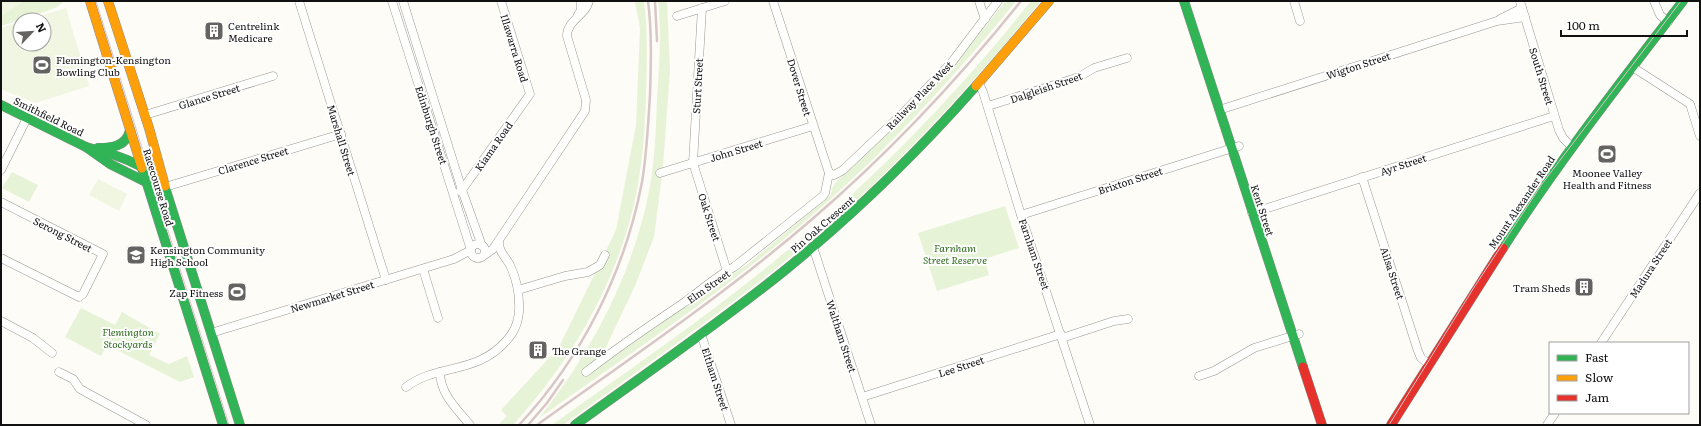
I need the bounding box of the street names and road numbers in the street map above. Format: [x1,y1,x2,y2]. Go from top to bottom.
street label: Illawarra Road [497,12,533,84]
street label: South Street [1526,46,1558,106]
street label: Wigton Street [1324,48,1392,82]
street label: Dover Street [784,56,816,118]
street label: Railway Place West [882,57,956,133]
street label: Sturt Street [688,58,706,114]
street label: Dalgleish Street [1008,68,1084,106]
street label: Glance Street [176,80,242,112]
street label: Edinburgh Street [412,84,452,166]
street label: Smithfield Road [11,92,87,140]
street label: Marshall Street [324,103,360,177]
street label: Kiama Road [470,118,516,174]
street label: John Street [708,135,764,165]
street label: Clarence Street [216,142,290,178]
street label: Racecourse Road [140,146,178,228]
street label: Ayr Street [1378,150,1428,178]
street label: Mount Alexander Road [1484,152,1558,252]
street label: Brixton Street [1096,162,1164,198]
street label: Kent Street [1248,182,1278,238]
street label: Oak Street [695,191,725,243]
street label: Pin Oak Crescent [787,192,857,256]
street label: Serong Street [31,213,95,255]
street label: Farnham Street [1016,216,1054,292]
street label: Madura Street [1625,235,1675,301]
street label: Ailsa Street [1377,245,1409,301]
street label: Elm Street [683,266,733,306]
street label: Newmarket Street [288,276,376,316]
street label: Waltham Street [823,298,861,374]
street label: Eltham Street [699,345,733,413]
street label: Lee Street [936,352,986,380]

